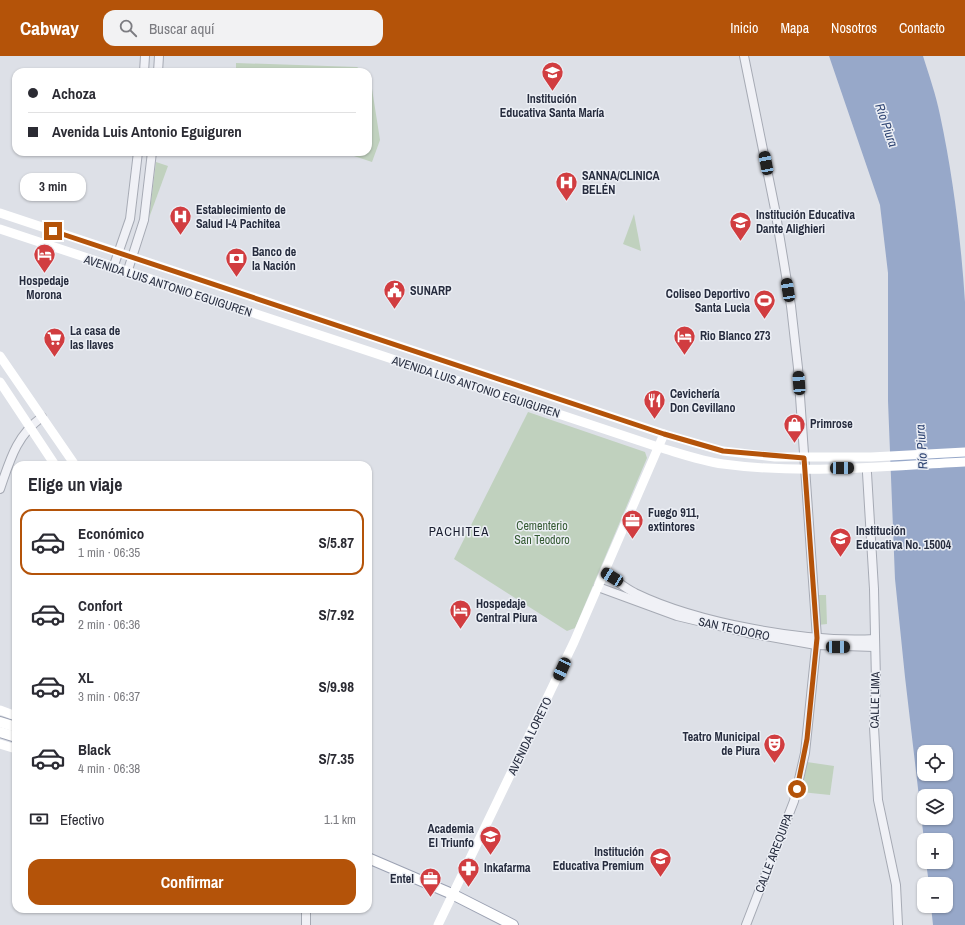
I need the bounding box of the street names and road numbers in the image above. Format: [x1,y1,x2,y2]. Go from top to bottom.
street label: AVENIDA LUIS ANTONIO EGUIGUREN [81,251,254,321]
street label: AVENIDA LUIS ANTONIO EGUIGUREN [389,352,562,422]
street label: SAN TEODORO [697,614,771,644]
street label: CALLE LIMA [867,671,884,729]
street label: AVENIDA LORETO [504,694,556,779]
street label: CALLE AREQUIPA [752,811,797,895]

